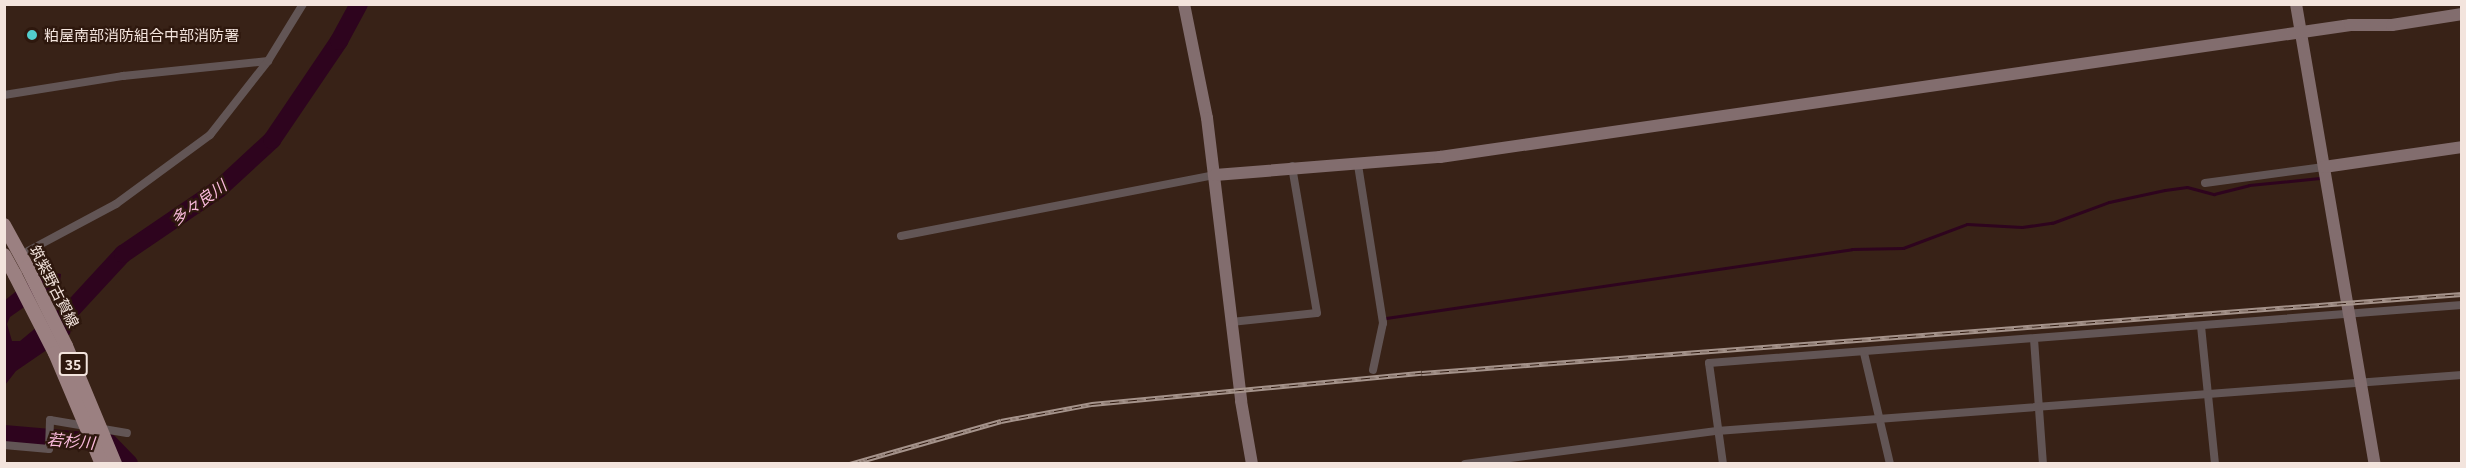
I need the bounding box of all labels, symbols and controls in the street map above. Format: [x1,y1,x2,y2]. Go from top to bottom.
place label: 粕屋南部消防組合中部消防署 [44,26,239,44]
marker: 粕屋南部消防組合中部消防署 [25,28,39,42]
water label: 多々良川 [166,175,230,229]
street label: 筑紫野古賀線 [27,242,83,330]
road number: 35 [58,353,88,375]
water label: 若杉川 [46,428,96,452]

